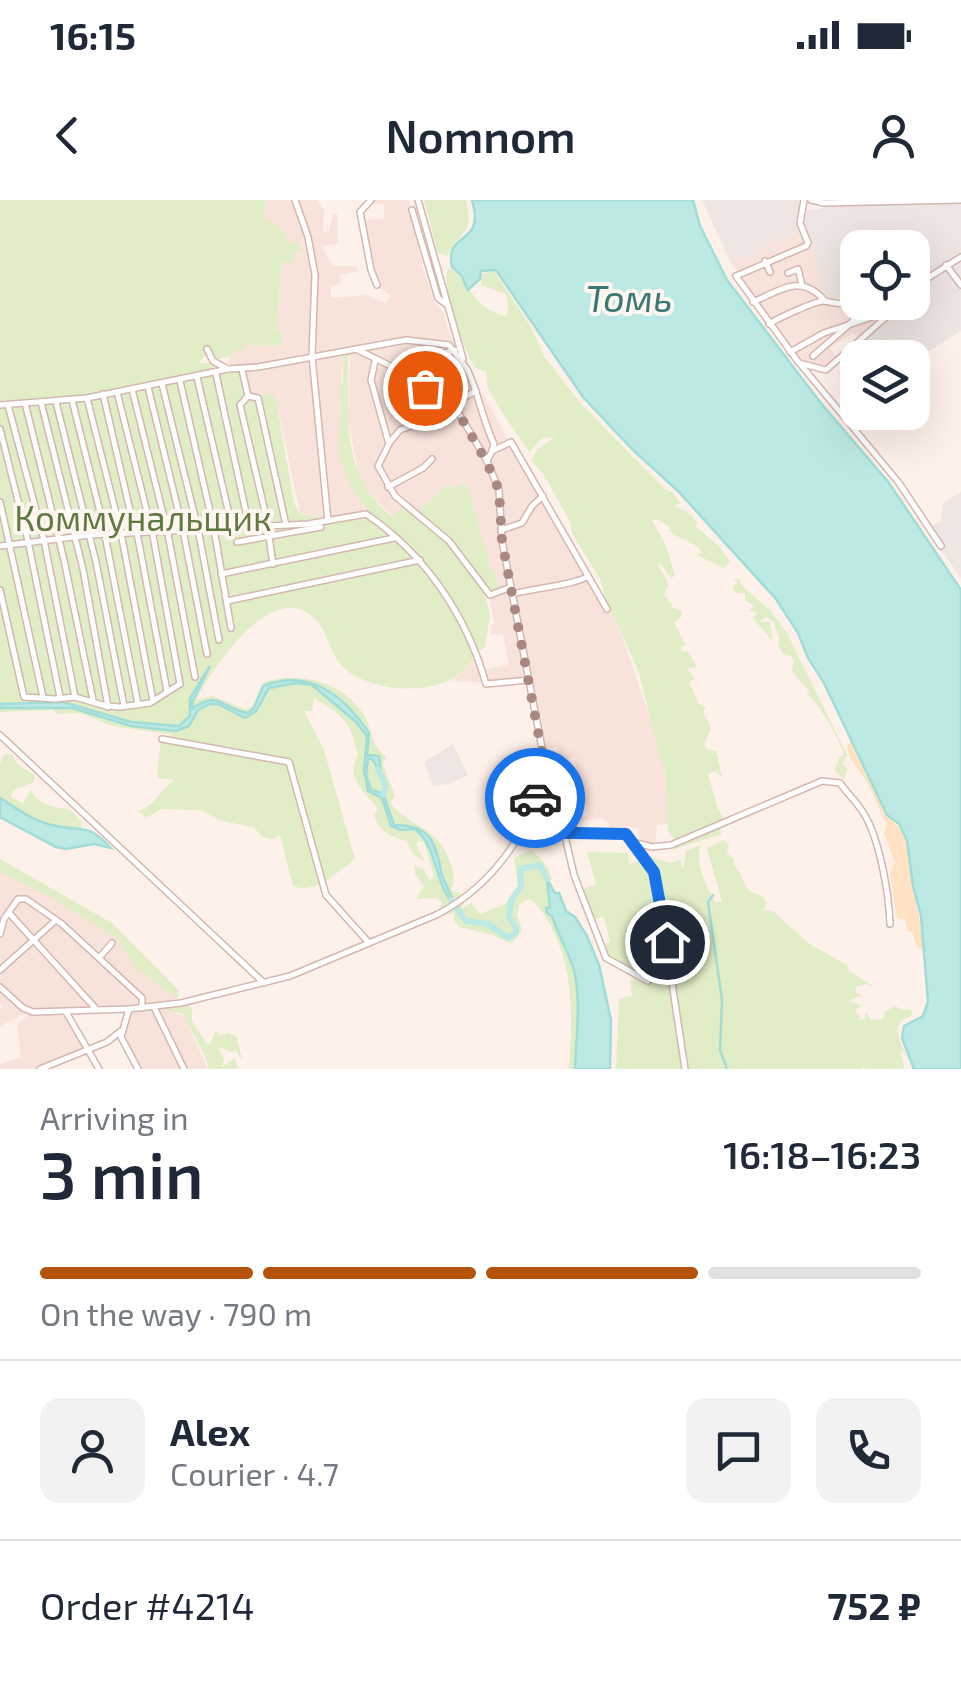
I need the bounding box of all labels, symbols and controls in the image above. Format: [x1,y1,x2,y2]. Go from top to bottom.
text: 16:15 [50,12,136,58]
icon: back [40,108,95,163]
text: Nomnom [385,108,576,162]
icon: person [866,108,921,163]
map controls [840,230,930,430]
button: locate [840,230,930,320]
water label: Томь [585,274,673,320]
button: layers [840,340,930,430]
pin [383,346,468,431]
icon: bag [398,361,453,416]
park label: Коммунальщик [14,496,272,539]
courier [485,748,585,848]
icon: car [508,771,563,826]
pin [625,900,710,985]
icon: home [640,915,695,970]
text: Arriving in [40,1098,189,1136]
text: 16:18–16:23 [723,1131,921,1177]
text: 3 min [40,1134,204,1212]
text: On the way · 790 m [40,1294,312,1332]
button: person [40,1398,145,1503]
button: chat [686,1398,791,1503]
button: phone [816,1398,921,1503]
text: Alex [170,1408,250,1454]
text: Courier · 4.7 [170,1454,339,1492]
text: Order #4214 [40,1582,255,1628]
text: 752 ₽ [827,1582,921,1628]

